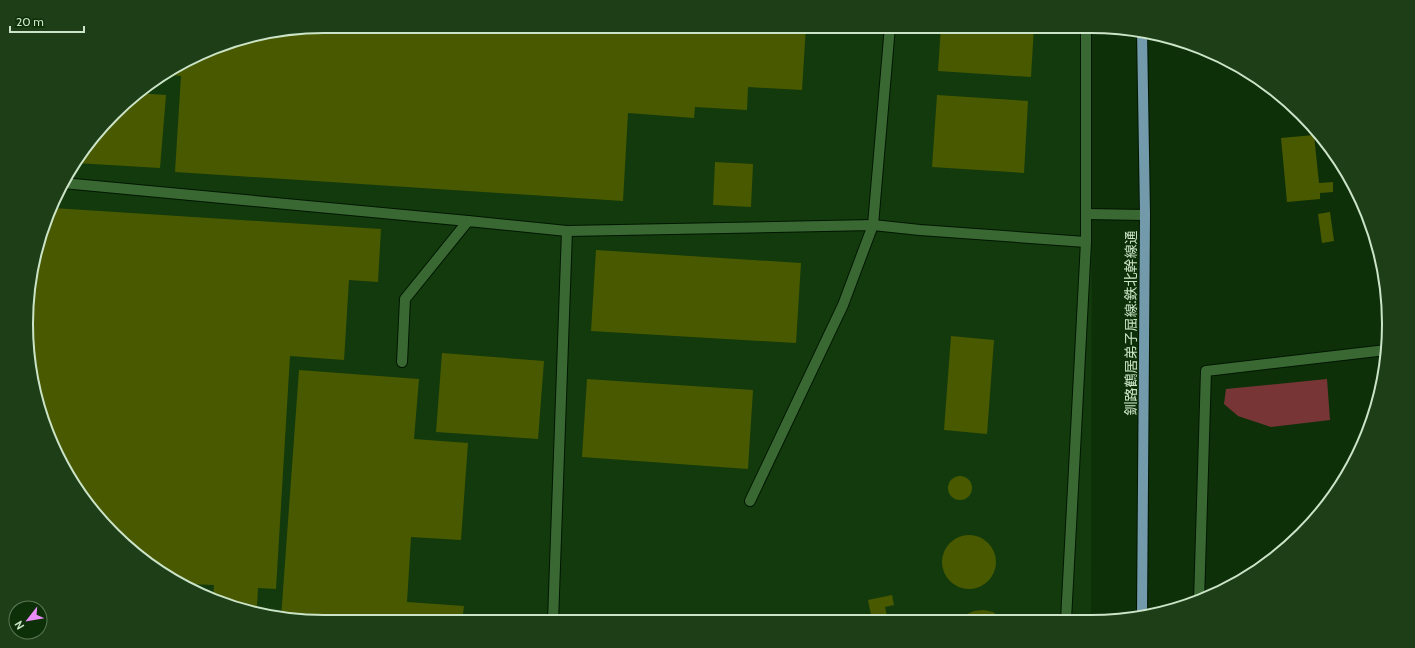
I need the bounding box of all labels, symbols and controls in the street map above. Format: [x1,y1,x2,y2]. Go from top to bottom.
scale bar [10,8,84,34]
text: 20 m [16,14,44,29]
street label: 釧路鶴居弟子屈線:鉄北幹線通 [1122,231,1140,415]
north arrow [8,600,48,640]
text: N [11,618,27,632]

